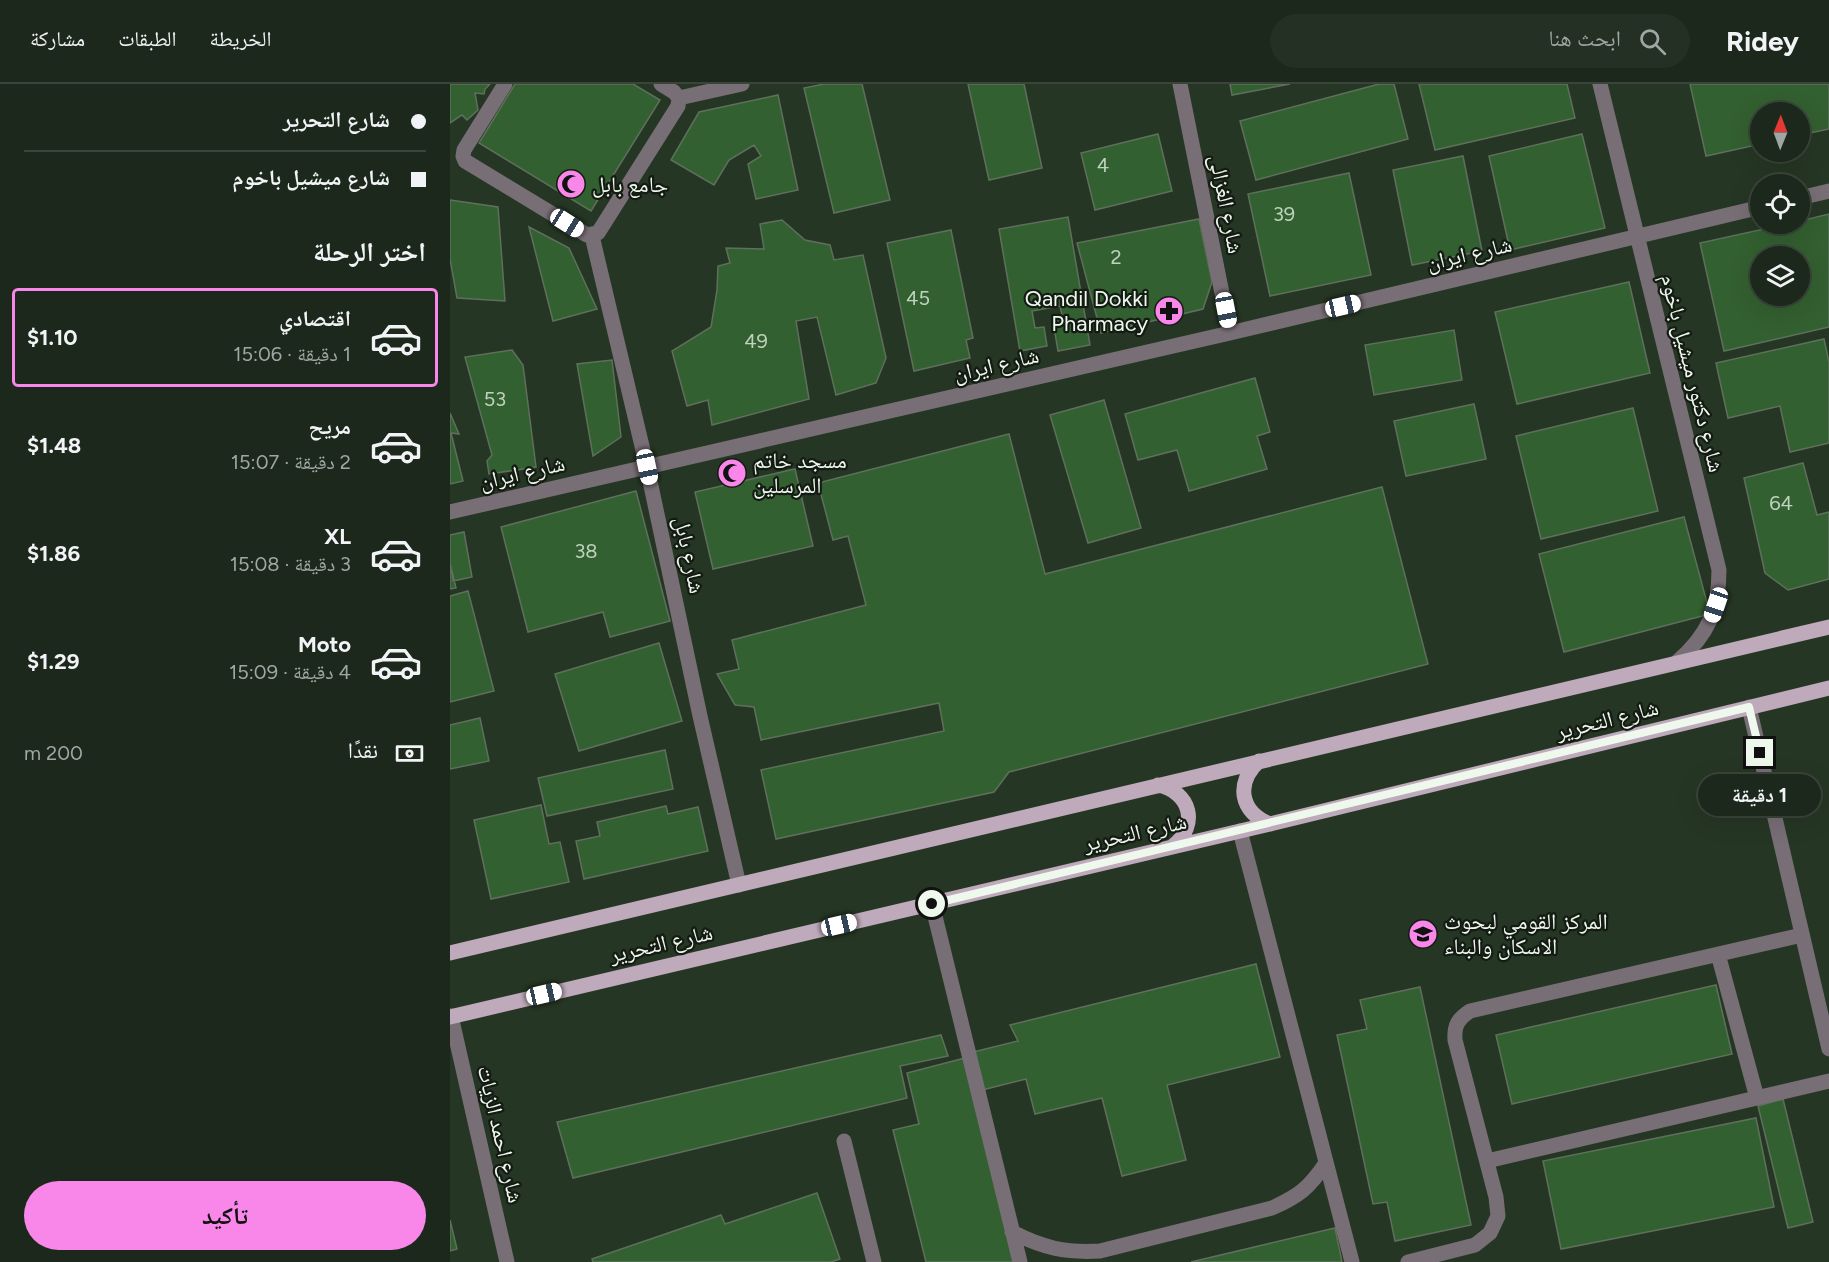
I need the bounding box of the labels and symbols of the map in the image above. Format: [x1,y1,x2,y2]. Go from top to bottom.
north arrow [1750,102,1810,162]
street label: شارع الغزالى [1204,152,1249,256]
house number: 4 [1097,153,1109,177]
mosque icon: جامع بابل [555,168,587,200]
place label: جامع بابل [592,171,668,198]
house number: 39 [1273,202,1295,226]
car [547,206,587,240]
street label: شارع ايران [1424,231,1515,276]
house number: 2 [1110,245,1122,269]
street label: شارع دكتور ميشيل باخوم [1654,271,1730,475]
place label: Qandil Dokki Pharmacy [1025,285,1148,337]
house number: 45 [906,286,930,310]
car [1214,291,1238,329]
car [1323,293,1363,319]
pharmacy icon: Qandil Dokki Pharmacy [1153,295,1185,327]
house number: 49 [744,329,768,353]
street label: شارع ايران [951,342,1042,387]
house number: 53 [484,387,506,411]
place label: مسجد خاتم المرسلين [753,447,847,499]
car [634,448,660,486]
street label: شارع ايران [477,450,568,495]
mosque icon: مسجد خاتم المرسلين [716,457,748,489]
house number: 64 [1769,491,1793,515]
street label: شارع بابل [668,514,711,596]
house number: 38 [574,539,598,563]
car [1702,585,1730,625]
street label: شارع التحرير [1552,694,1661,746]
route end [1746,739,1773,766]
callout: 1 دقيقة [1698,774,1822,816]
street label: شارع التحرير [1080,808,1189,858]
route start [918,890,945,917]
place label: المركز القومي لبحوث الاسكان والبناء [1444,908,1608,960]
car [819,912,859,938]
school or university icon: المركز القومي لبحوث الاسكان والبناء [1407,918,1439,950]
street label: شارع التحرير [606,919,715,969]
car [524,981,564,1007]
street label: شارع احمد الزيات [472,1063,529,1206]

